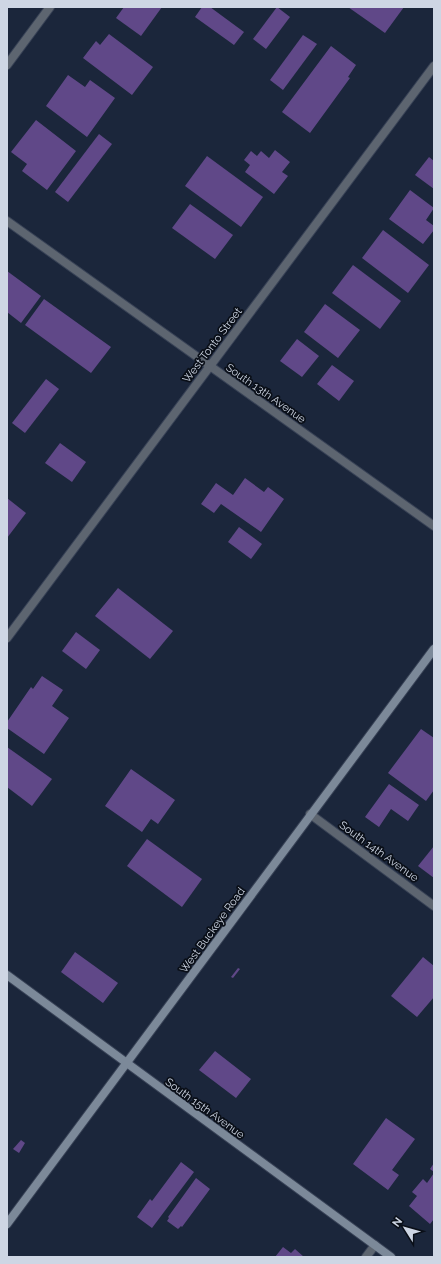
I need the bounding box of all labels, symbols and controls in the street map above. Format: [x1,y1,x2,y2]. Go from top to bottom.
street label: West Tonto Street [180,305,245,385]
street label: South 13th Avenue [223,361,309,426]
street label: South 14th Avenue [337,818,421,885]
street label: West Buckeye Road [177,885,248,975]
street label: South 15th Avenue [163,1075,247,1142]
north arrow [385,1208,425,1248]
text: N [390,1215,405,1230]

